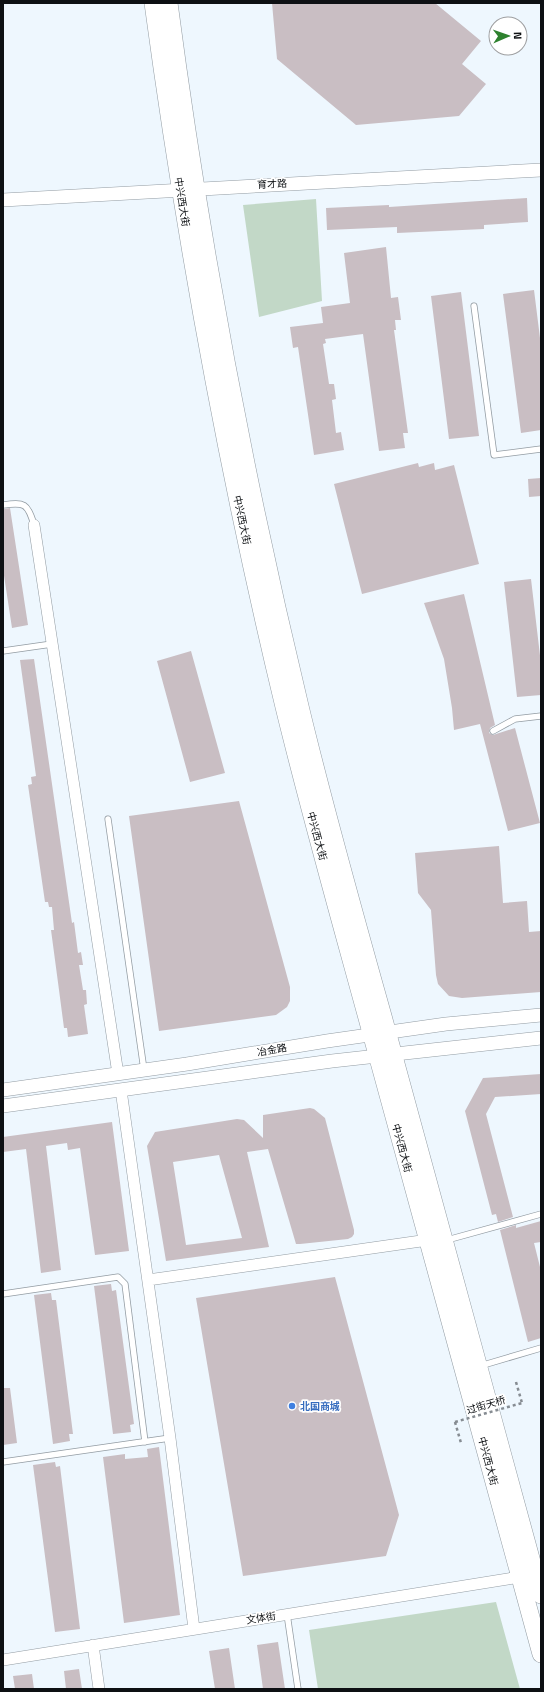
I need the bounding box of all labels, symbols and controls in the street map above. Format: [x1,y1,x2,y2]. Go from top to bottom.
north arrow [488,16,528,56]
text: N [510,32,526,40]
street label: 中兴西大街 [171,176,193,228]
street label: 育才路 [257,176,287,192]
street label: 中兴西大街 [229,494,255,546]
street label: 中兴西大街 [303,810,331,862]
street label: 冶金路 [256,1040,288,1060]
street label: 中兴西大街 [388,1122,416,1174]
street label: 过街天桥 [465,1392,507,1418]
place label: 北国商城 [300,1399,340,1414]
marker: 北国商城 [287,1401,297,1411]
street label: 中兴西大街 [474,1435,502,1487]
street label: 文体街 [245,1608,277,1628]

